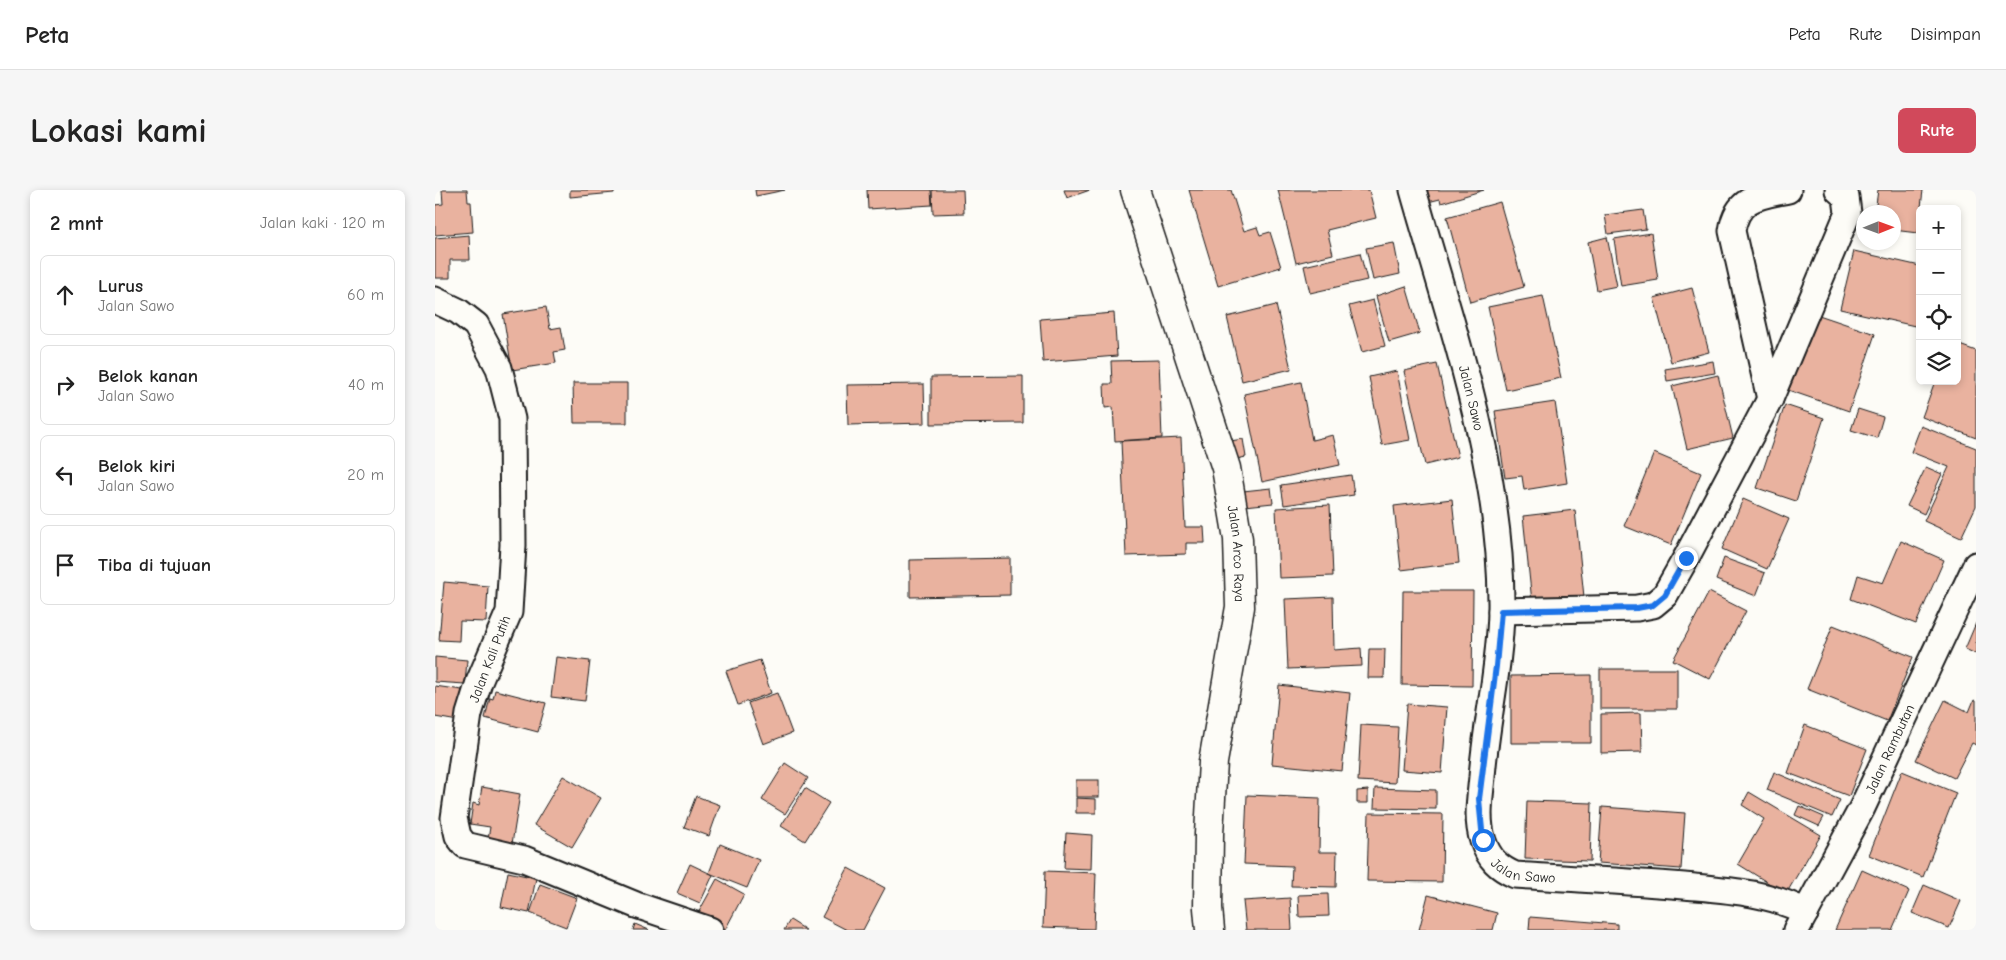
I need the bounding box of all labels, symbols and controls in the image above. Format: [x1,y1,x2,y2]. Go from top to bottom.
text: Peta [25,21,70,49]
text: Peta [1788,24,1821,45]
text: Rute [1849,24,1882,45]
text: Disimpan [1910,24,1981,45]
button: Rute [1898,108,1976,153]
text: Lokasi kami [30,110,207,151]
north arrow [1856,205,1901,250]
map controls [1916,205,1961,385]
button: + [1916,205,1961,250]
text: 2 mnt [50,211,103,235]
text: Jalan kaki · 120 m [260,214,385,232]
button: − [1916,250,1961,295]
text: Lurus [98,275,143,297]
icon: ahead [51,281,79,309]
text: 60 m [347,286,384,304]
button: locate [1916,295,1961,340]
text: Jalan Sawo [98,297,174,315]
button: layers [1916,340,1961,385]
street label: Jalan Sawo [1455,363,1488,432]
text: Belok kanan [98,365,198,387]
icon: right [51,371,79,399]
text: 40 m [348,376,384,394]
text: Jalan Sawo [98,387,174,405]
text: Belok kiri [98,455,175,477]
icon: left [51,461,79,489]
text: 20 m [347,466,384,484]
text: Jalan Sawo [98,477,174,495]
street label: Jalan Arco Raya [1224,504,1248,602]
route end [1675,547,1698,570]
icon: arrive [51,551,79,579]
text: Tiba di tujuan [98,554,211,576]
street label: Jalan Kali Putih [466,613,514,705]
street label: Jalan Rambutan [1862,702,1918,796]
route start [1472,829,1495,852]
street label: Jalan Sawo [1487,854,1556,886]

